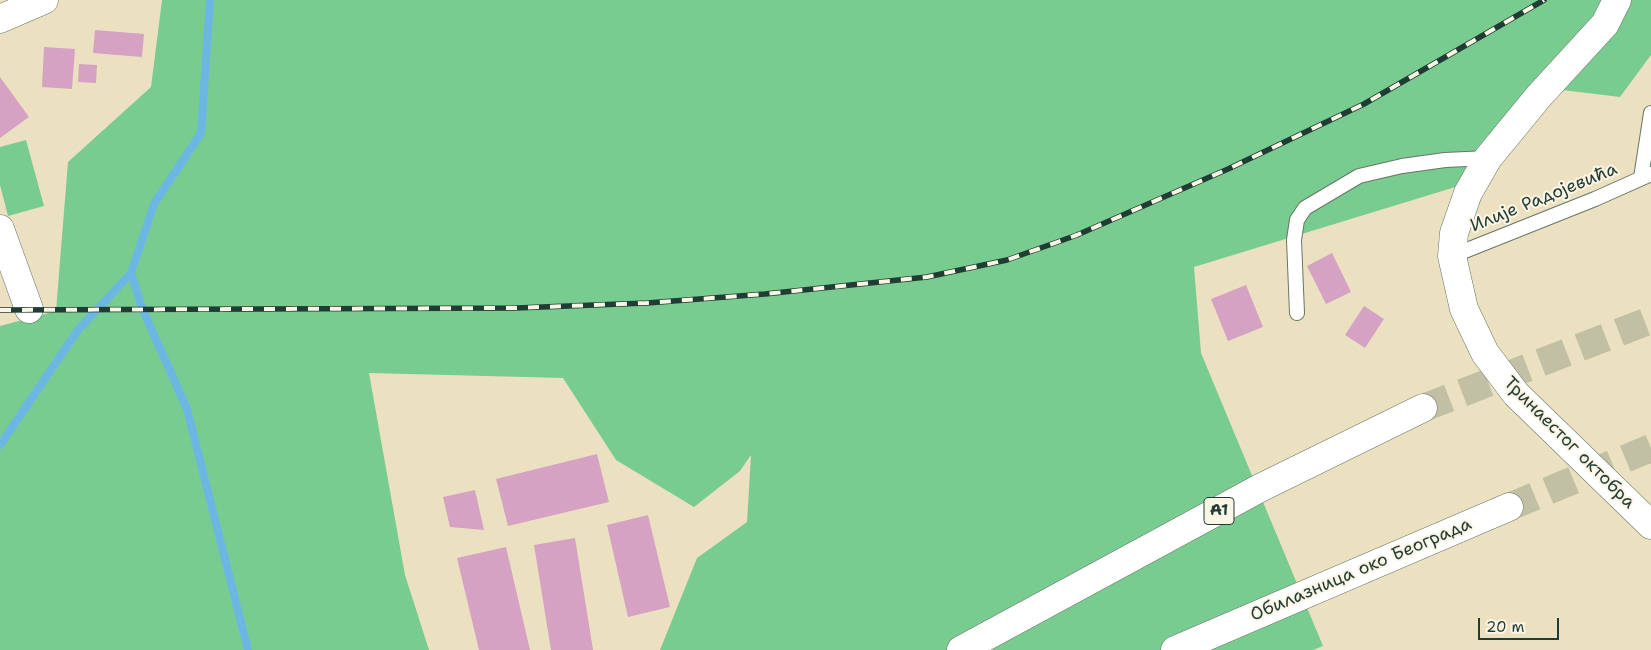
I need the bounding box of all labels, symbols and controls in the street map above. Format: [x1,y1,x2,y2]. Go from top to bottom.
street label: Илије Радојевића [1467,159,1621,237]
street label: Тринаестог октобра [1499,373,1639,513]
road number: A1 [1204,498,1234,524]
street label: Обилазница око Београда [1247,514,1475,626]
scale bar [1481,608,1562,640]
text: 20 m [1486,617,1525,637]

